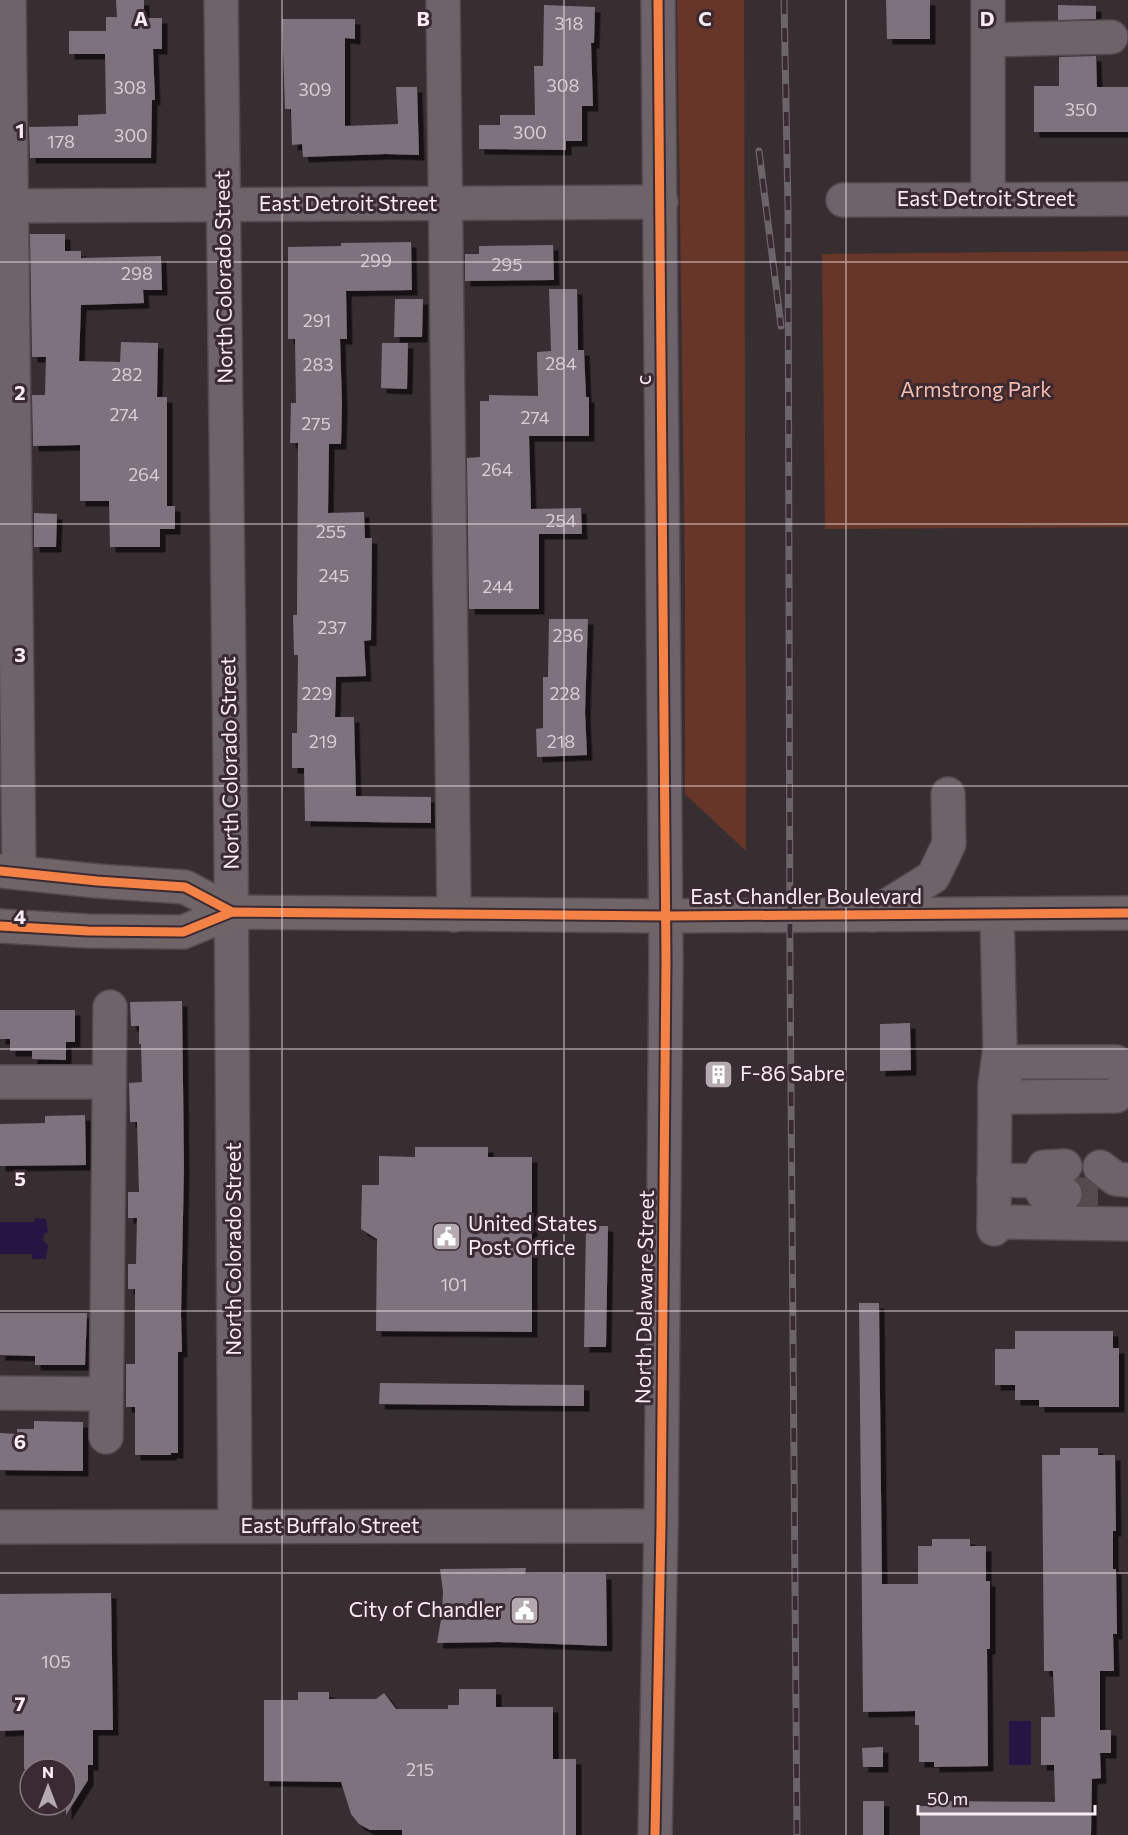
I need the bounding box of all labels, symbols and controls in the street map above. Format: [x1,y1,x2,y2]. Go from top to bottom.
text: A [134,6,148,30]
text: B [416,6,430,30]
text: C [698,6,712,30]
text: D [980,6,994,30]
house number: 318 [555,12,584,34]
house number: 308 [547,74,580,96]
house number: 308 [114,76,147,98]
house number: 309 [299,78,331,100]
house number: 350 [1065,98,1097,120]
text: 1 [15,118,25,142]
house number: 300 [513,121,547,143]
house number: 300 [114,124,148,146]
house number: 178 [47,130,75,152]
street label: North Colorado Street [208,170,237,384]
street label: East Detroit Street [897,185,1075,210]
street label: East Detroit Street [259,190,437,215]
house number: 299 [360,249,392,271]
house number: 295 [491,253,523,275]
house number: 298 [121,262,153,284]
house number: 291 [303,309,331,331]
house number: 284 [545,352,577,374]
house number: 283 [302,353,334,375]
house number: 282 [112,363,142,385]
street label: c [630,375,655,385]
park label: Armstrong Park [900,376,1052,401]
text: 2 [14,380,26,404]
house number: 274 [109,403,139,425]
house number: 274 [520,406,550,428]
house number: 275 [301,412,331,434]
house number: 264 [481,458,513,480]
house number: 264 [128,463,160,485]
house number: 254 [545,509,577,531]
house number: 255 [316,520,346,542]
house number: 245 [319,564,349,586]
house number: 244 [482,575,514,597]
house number: 237 [317,616,347,638]
house number: 236 [552,624,584,646]
text: 3 [14,642,26,666]
street label: North Colorado Street [214,656,243,870]
house number: 229 [302,682,332,704]
house number: 228 [550,682,580,704]
house number: 219 [309,730,337,752]
house number: 218 [547,730,575,752]
street label: East Chandler Boulevard [690,883,922,908]
text: 4 [14,904,26,928]
building icon: F-86 Sabre [703,1058,735,1090]
place label: F-86 Sabre [740,1060,845,1085]
street label: North Colorado Street [220,1142,245,1356]
text: 5 [14,1166,26,1190]
street label: North Delaware Street [629,1190,658,1404]
place label: United States Post Office [468,1210,597,1259]
public building icon: United States Post Office [431,1220,463,1252]
house number: 101 [440,1273,468,1295]
text: 6 [14,1429,26,1453]
street label: East Buffalo Street [240,1512,420,1537]
public building icon: City of Chandler [508,1594,540,1626]
place label: City of Chandler [349,1596,503,1621]
house number: 105 [41,1650,71,1672]
text: 7 [15,1691,26,1715]
north arrow [18,1757,78,1817]
house number: 215 [406,1758,434,1780]
text: N [42,1762,54,1781]
scale bar [918,1778,1095,1816]
text: 50 m [927,1787,968,1809]

